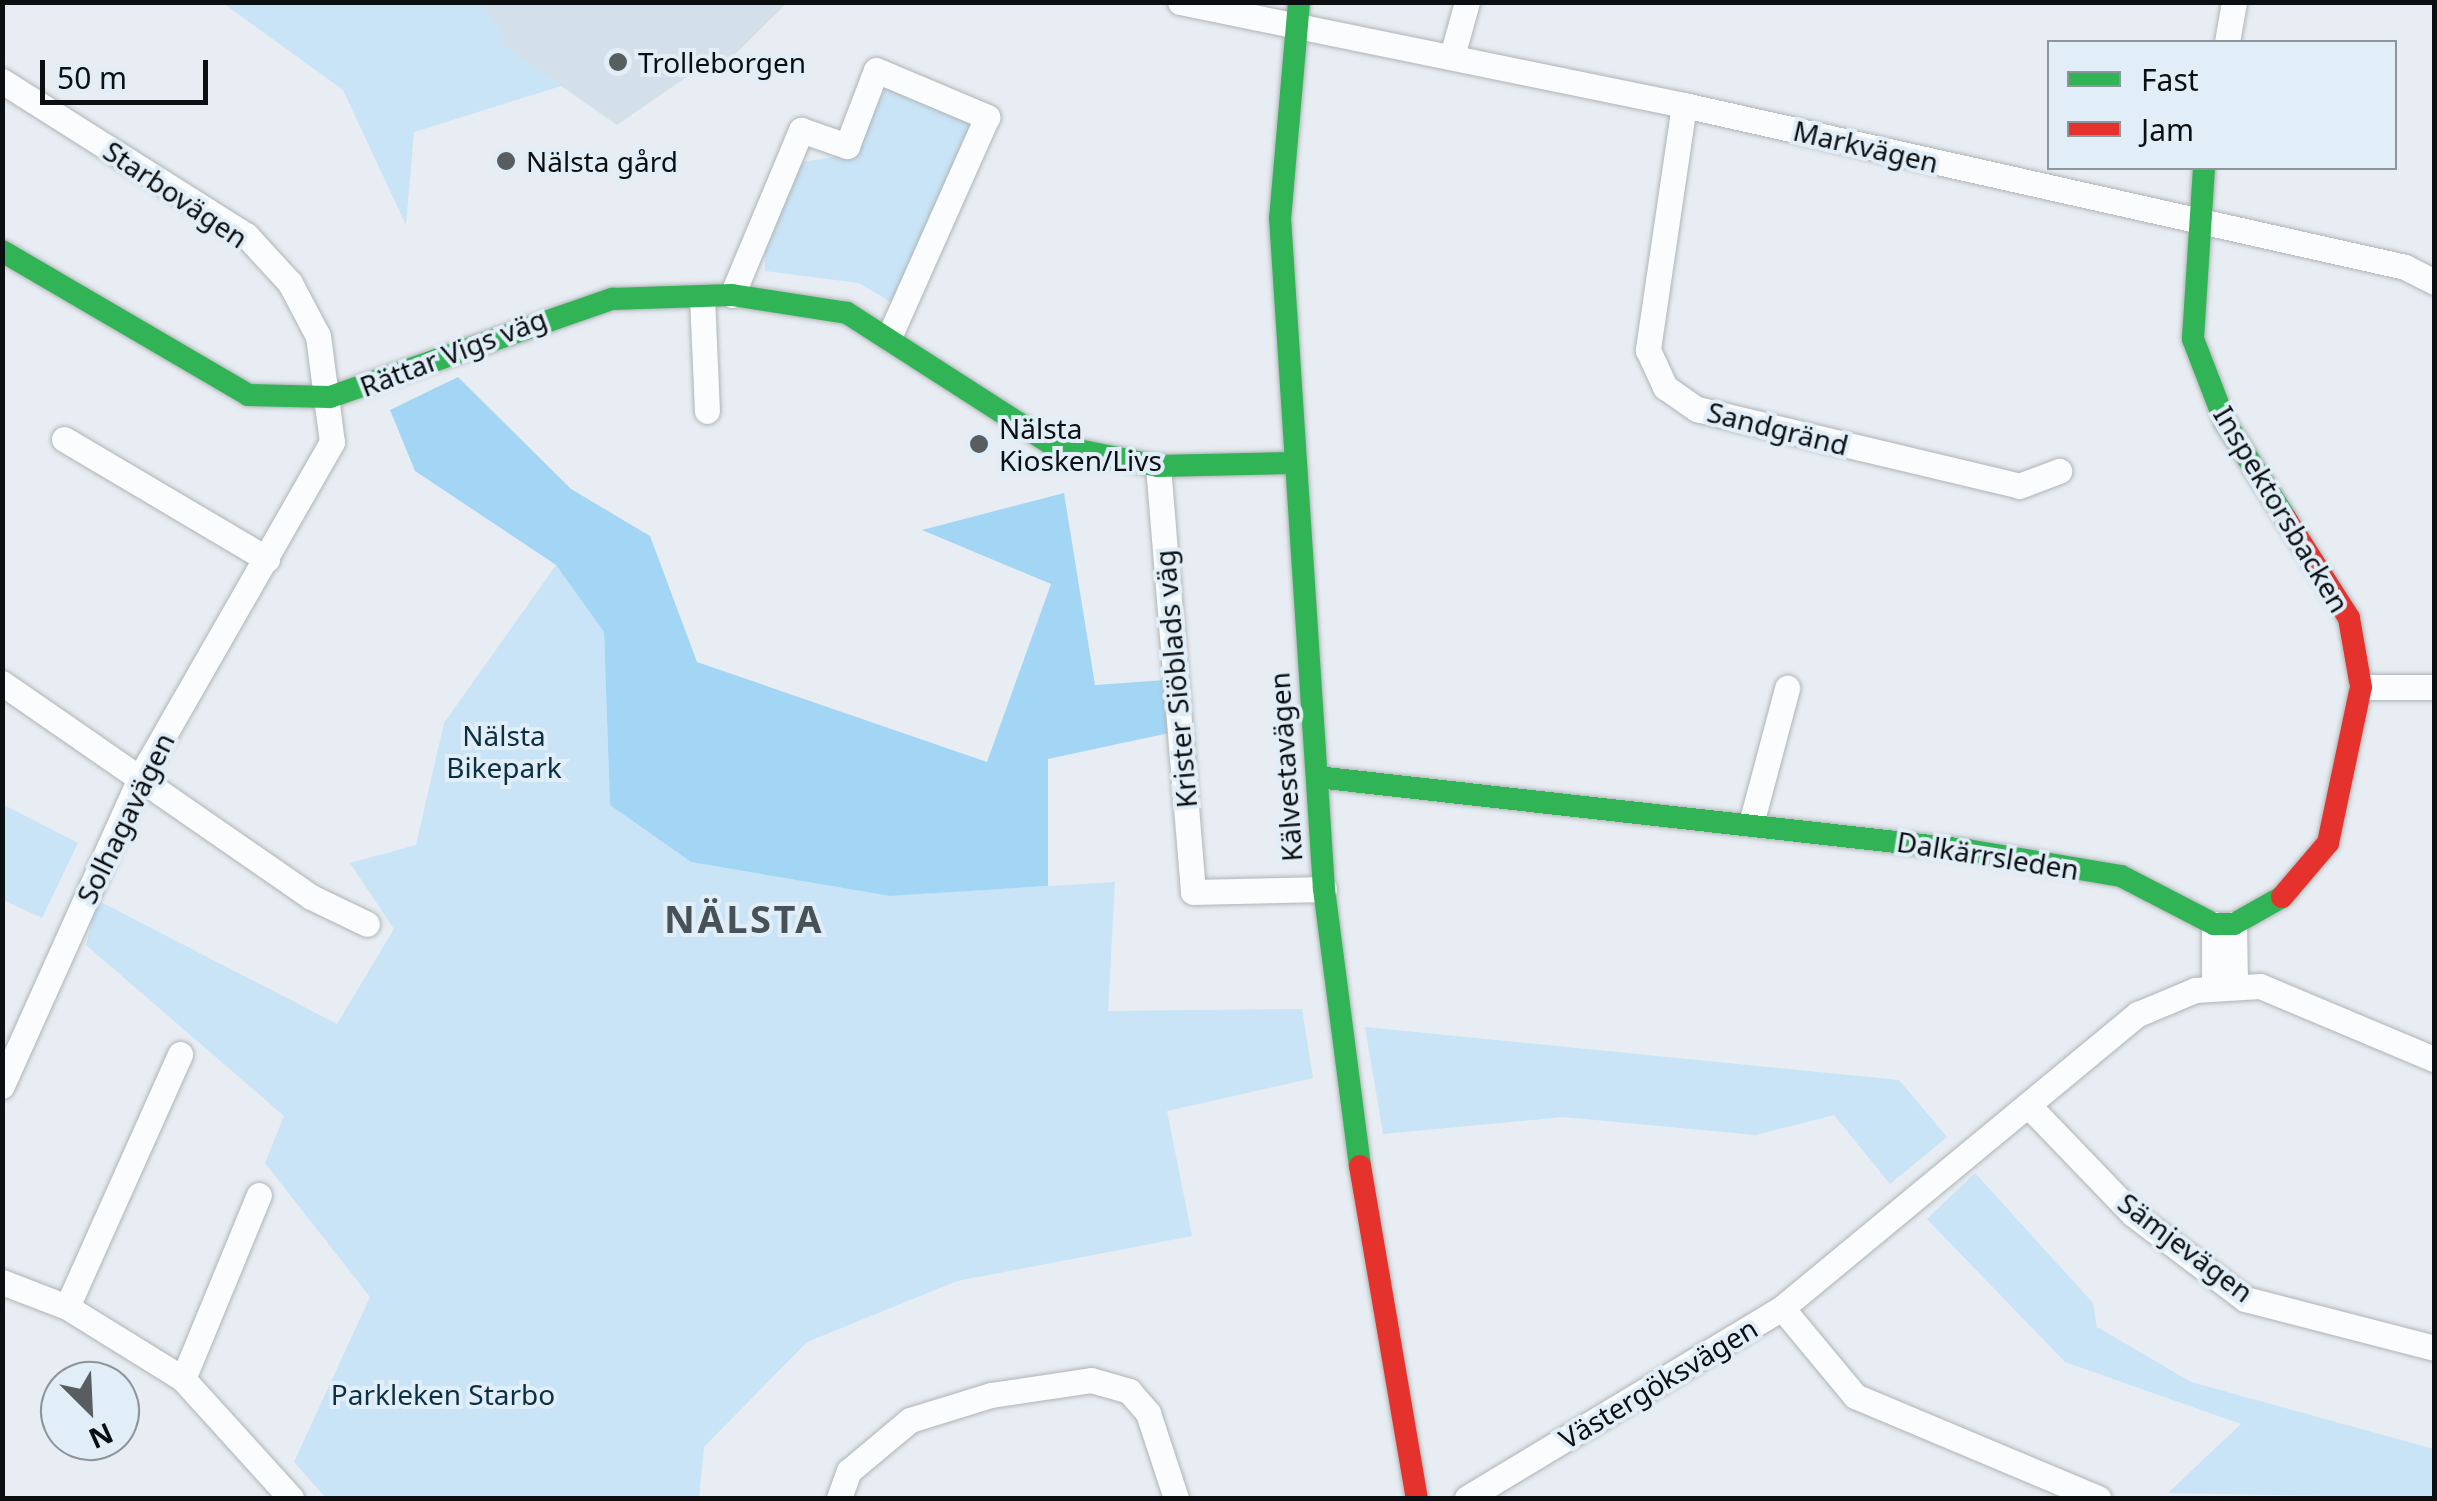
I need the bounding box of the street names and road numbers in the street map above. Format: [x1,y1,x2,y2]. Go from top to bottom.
street label: Markvägen [1790,113,1942,179]
street label: Starbovägen [98,133,254,255]
street label: Rättar Vigs väg [355,301,551,403]
street label: Sandgränd [1704,394,1852,462]
street label: Inspektorsbacken [2207,400,2357,618]
street label: Krister Siöblads väg [1147,549,1203,809]
street label: Kälvestavägen [1262,671,1308,863]
street label: Solhagavägen [69,727,181,909]
street label: Dalkärrsleden [1895,824,2081,886]
street label: Sämjevägen [2112,1185,2260,1309]
street label: Västergöksvägen [1553,1311,1763,1455]

